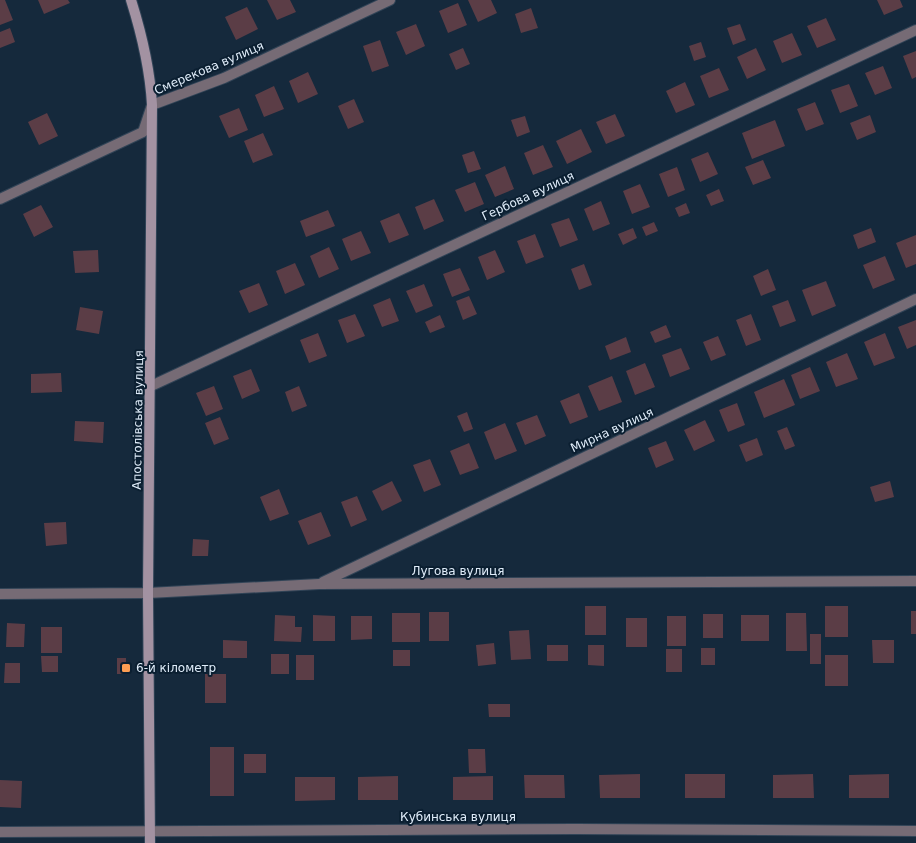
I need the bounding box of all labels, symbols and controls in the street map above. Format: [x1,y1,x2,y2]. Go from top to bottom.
street label: Смерекова вулиця [152,39,266,97]
street label: Гербова вулиця [480,168,576,224]
street label: Апостолівська вулиця [130,350,146,490]
street label: Мирна вулиця [568,405,656,455]
street label: Лугова вулиця [411,564,505,578]
place label: 6-й кілометр [136,661,216,675]
marker: 6-й кілометр [120,662,132,674]
street label: Кубинська вулиця [400,810,516,824]

